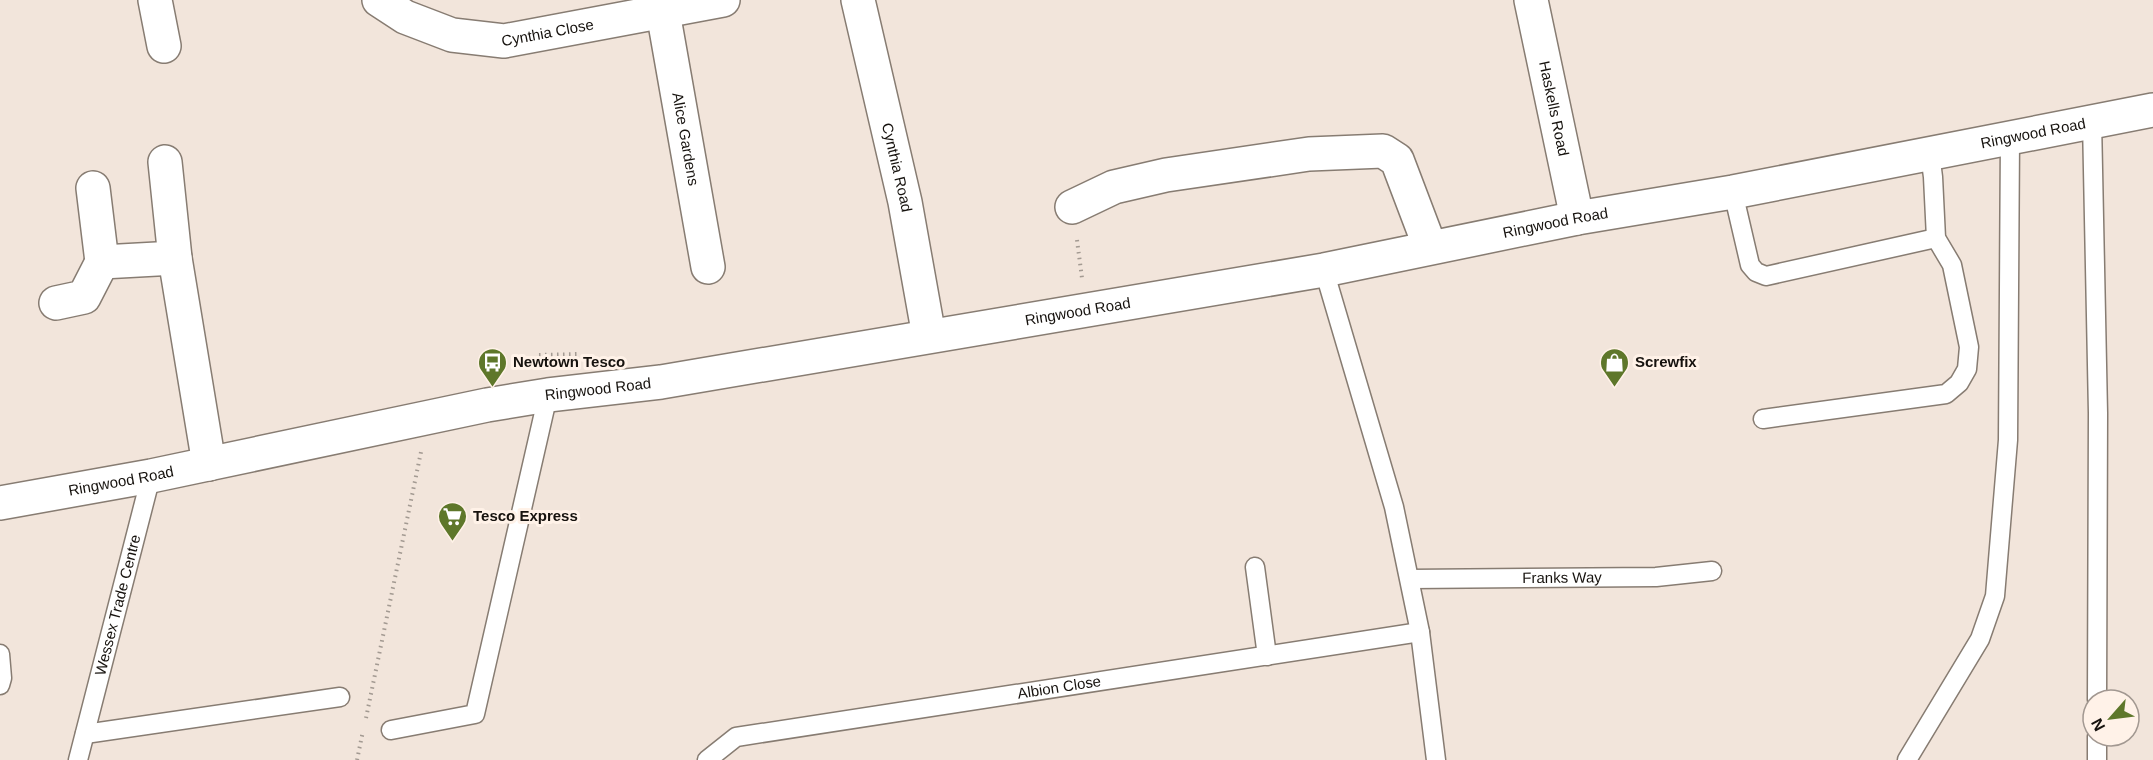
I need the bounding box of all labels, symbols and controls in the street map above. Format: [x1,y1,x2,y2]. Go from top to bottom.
street label: Cynthia Close [500,15,595,49]
street label: Haskells Road [1536,59,1573,158]
street label: Alice Gardens [669,91,702,187]
street label: Ringwood Road [1979,114,2087,151]
street label: Cynthia Road [879,121,916,213]
street label: Ringwood Road [1501,204,1609,241]
street label: Ringwood Road [1024,294,1132,328]
bus stop icon: Newtown Tesco [476,346,508,388]
shop icon: Screwfix [1598,346,1630,388]
place label: Newtown Tesco [513,353,625,370]
place label: Screwfix [1635,353,1697,370]
street label: Ringwood Road [544,374,652,403]
street label: Ringwood Road [67,462,175,499]
supermarket icon: Tesco Express [436,500,468,542]
place label: Tesco Express [473,507,578,524]
street label: Wessex Trade Centre [91,533,144,677]
street label: Franks Way [1522,568,1602,586]
street label: Albion Close [1016,672,1102,702]
north arrow [2081,688,2141,748]
text: N [2088,716,2108,734]

